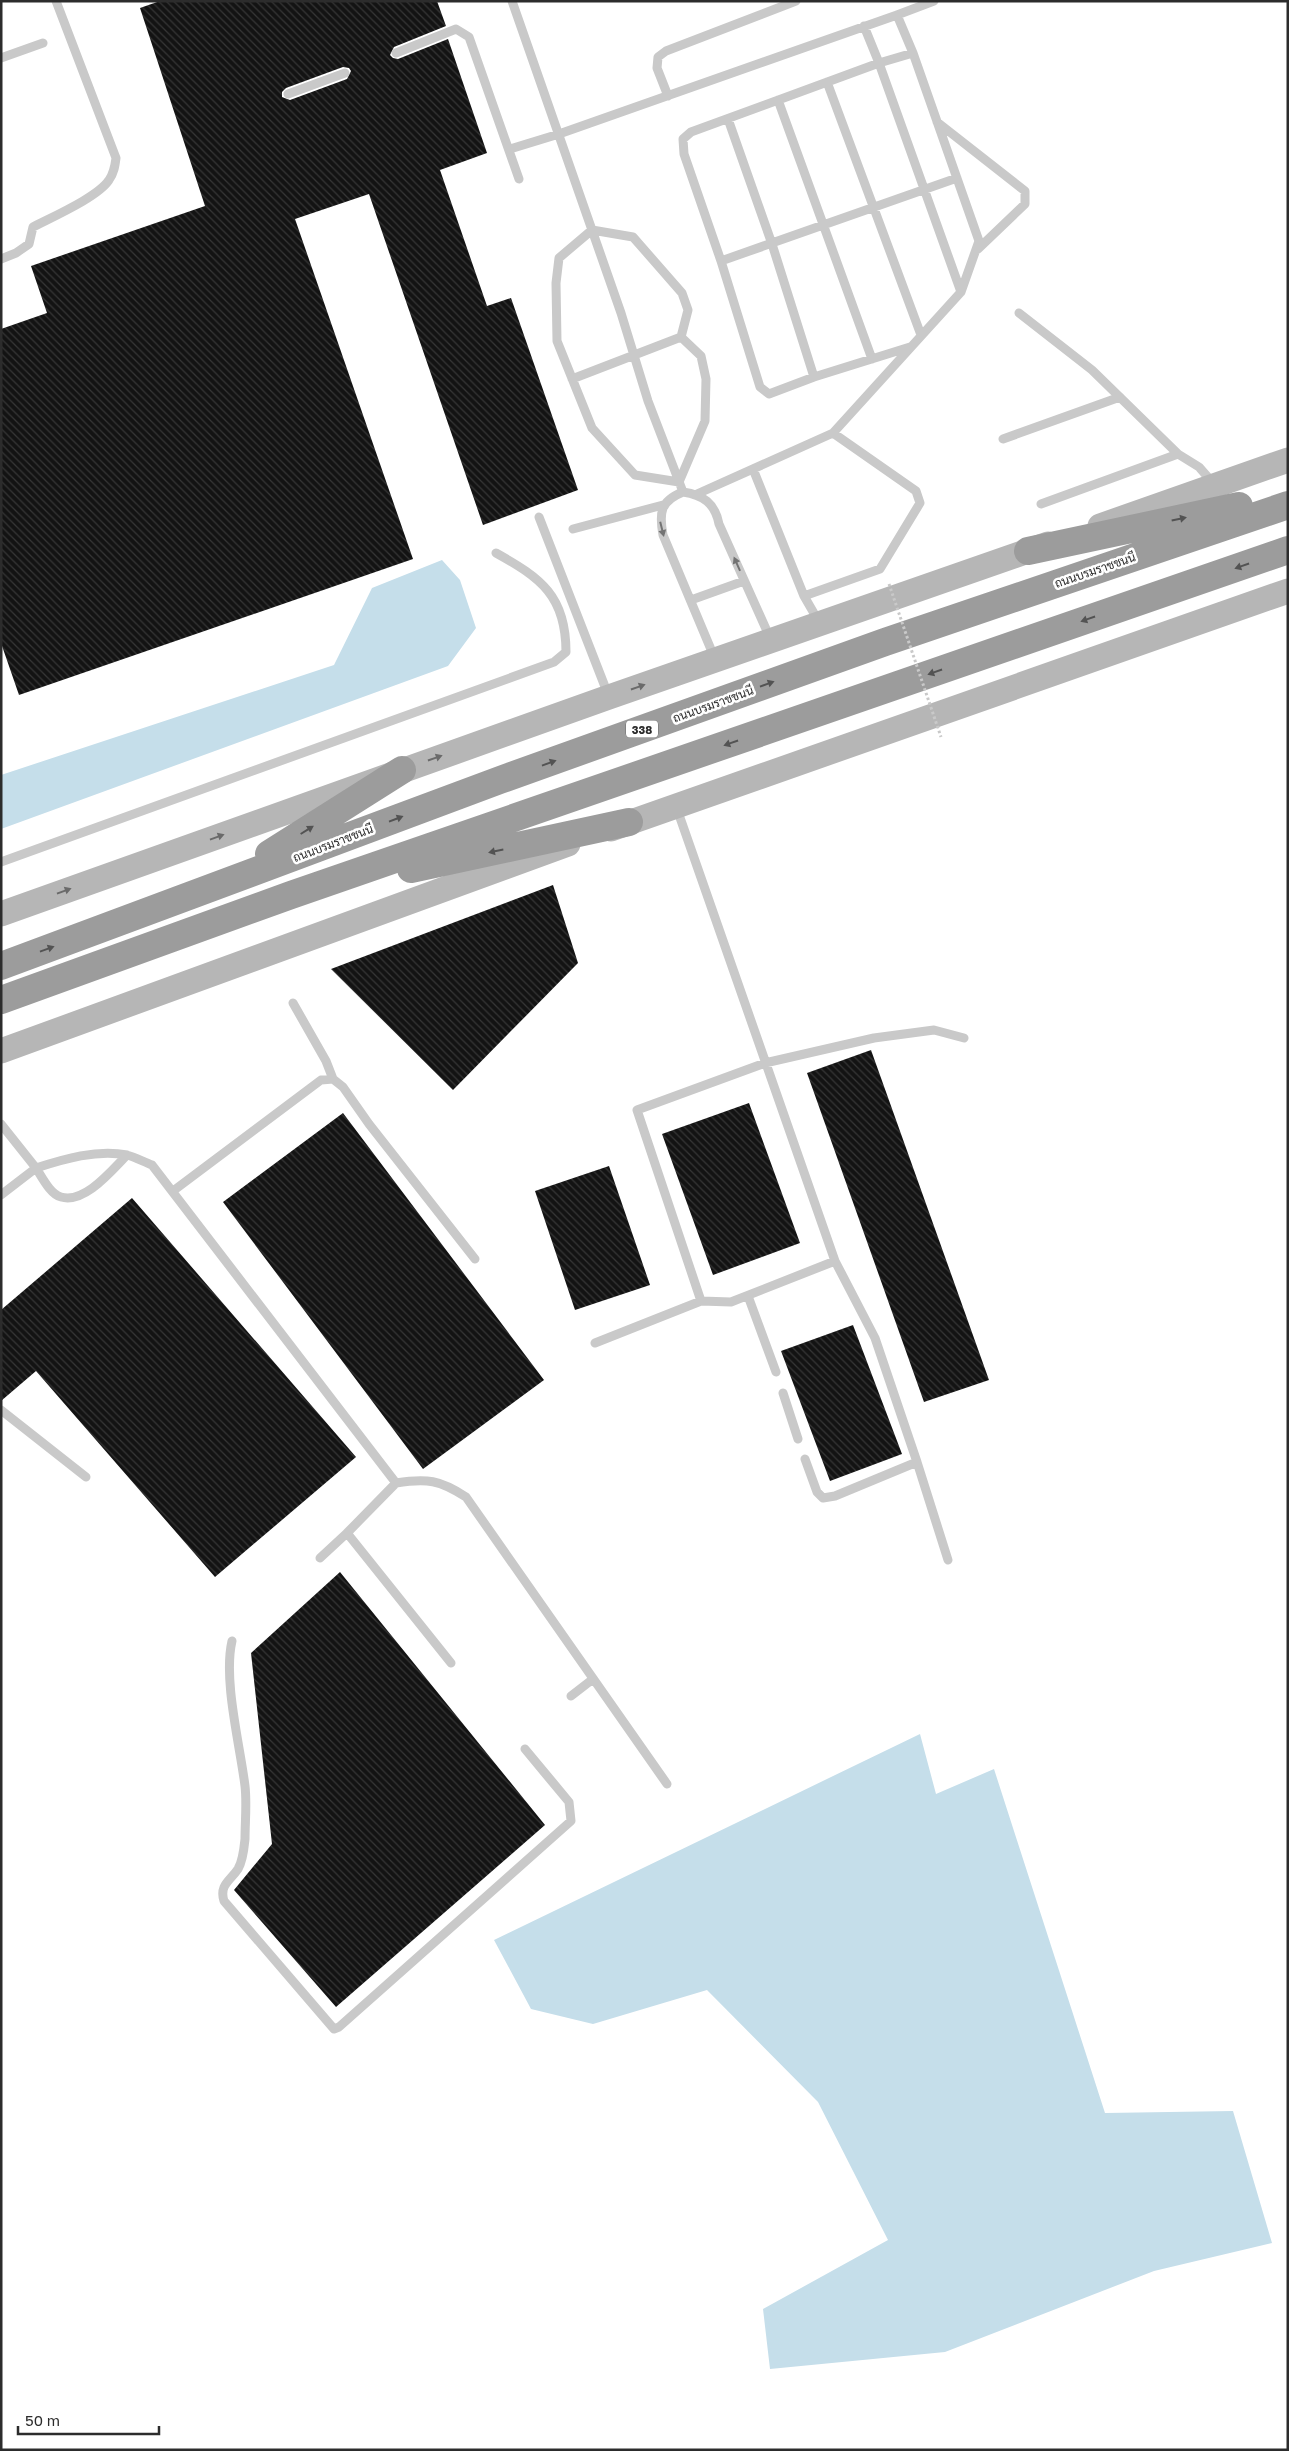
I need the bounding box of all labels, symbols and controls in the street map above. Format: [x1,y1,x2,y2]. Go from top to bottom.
one-way arrow [1171,515,1186,523]
one-way arrow [659,522,667,537]
street label: ถนนบรมราชชนนี [1053,549,1138,591]
one-way arrow [732,557,740,571]
one-way arrow [1234,563,1249,570]
one-way arrow [1080,615,1095,623]
one-way arrow [927,669,942,676]
one-way arrow [760,680,775,687]
street label: ถนนบรมราชชนนี [671,682,756,726]
one-way arrow [631,683,646,691]
road number: 338 [626,721,658,738]
one-way arrow [724,739,739,747]
one-way arrow [428,754,443,761]
one-way arrow [541,759,556,766]
one-way arrow [389,815,404,823]
street label: ถนนบรมราชชนนี [291,821,376,865]
one-way arrow [300,826,313,835]
one-way arrow [209,833,224,840]
one-way arrow [488,847,504,855]
one-way arrow [56,887,71,895]
one-way arrow [40,945,55,953]
scale bar [18,2404,159,2436]
text: 50 m [25,2411,60,2429]

